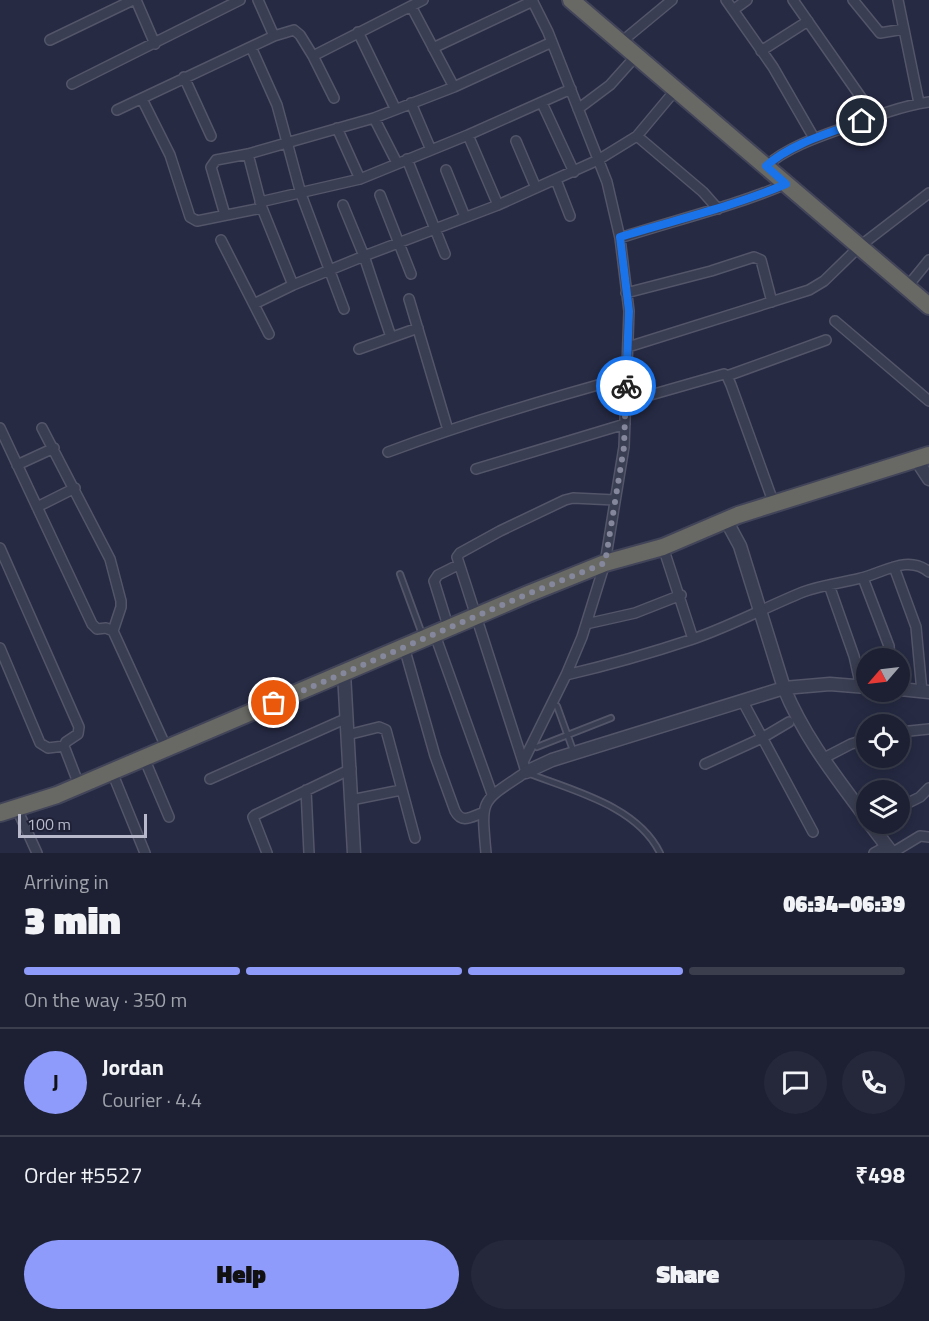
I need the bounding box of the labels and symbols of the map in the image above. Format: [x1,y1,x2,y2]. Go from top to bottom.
pin [836,95,887,146]
courier [596,356,656,416]
north arrow [856,648,910,702]
pin [248,677,299,728]
scale bar [18,811,147,838]

